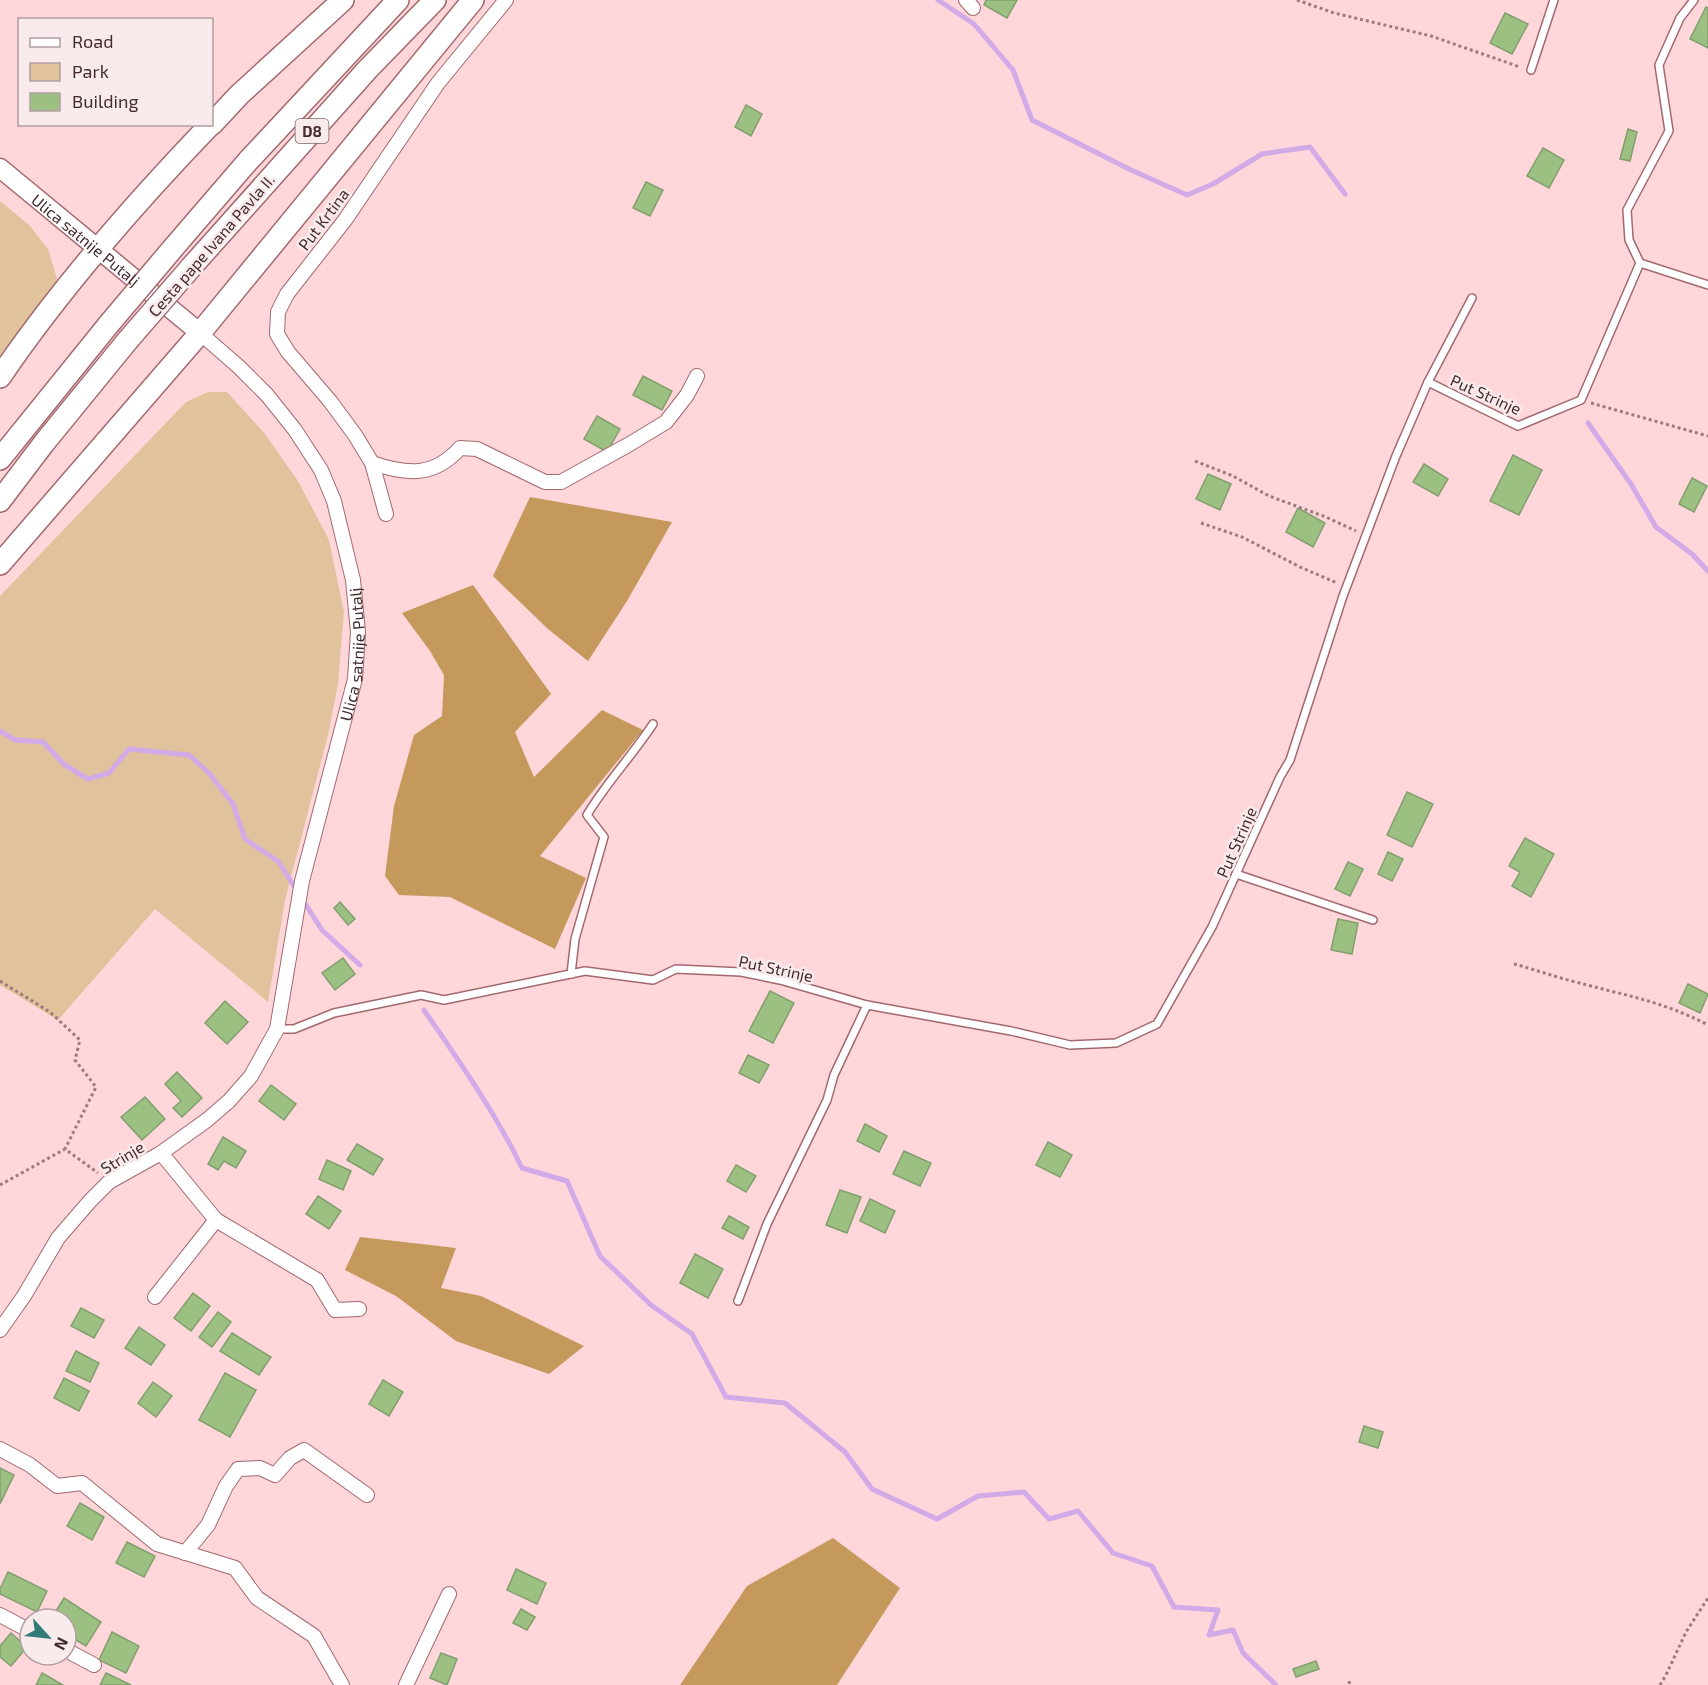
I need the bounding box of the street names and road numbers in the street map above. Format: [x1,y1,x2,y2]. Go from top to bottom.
road number: D8 [296,119,328,143]
street label: Cesta pape Ivana Pavla II. [144,170,278,320]
street label: Put Krtina [294,184,352,254]
street label: Ulica satnije Putalj [29,189,144,290]
street label: Put Strinje [1447,370,1524,419]
street label: Ulica satnije Putalj [335,587,368,723]
street label: Put Strinje [1212,804,1261,881]
street label: Put Strinje [737,951,815,986]
street label: Strinje [97,1137,148,1178]

